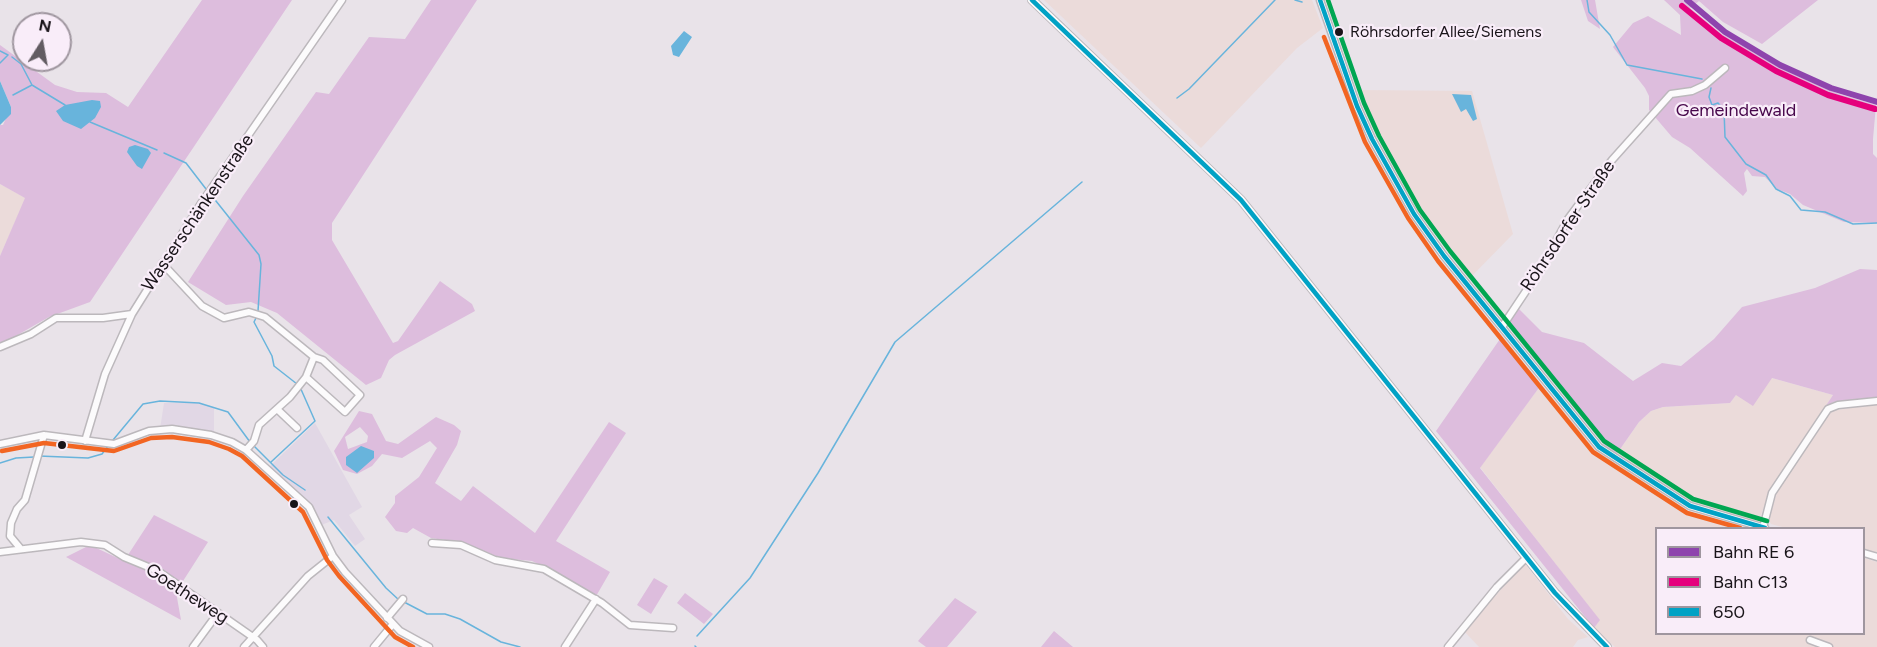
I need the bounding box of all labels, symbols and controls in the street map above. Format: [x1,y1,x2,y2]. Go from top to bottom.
north arrow [12,12,72,72]
text: N [37,15,53,36]
place label: Röhrsdorfer Allee/Siemens [1350,22,1542,42]
marker: Röhrsdorfer Allee/Siemens [1333,26,1345,38]
park label: Gemeindewald [1676,100,1796,122]
street label: Wasserschänkenstraße [137,130,259,296]
street label: Röhrsdorfer Straße [1516,156,1620,296]
unlabelled marker [56,439,68,451]
unlabelled marker [288,498,300,510]
legend [1655,527,1865,635]
text: Bahn RE 6 [1713,541,1794,563]
street label: Goetheweg [141,559,233,629]
text: Bahn C13 [1713,571,1788,593]
text: 650 [1713,601,1745,623]

